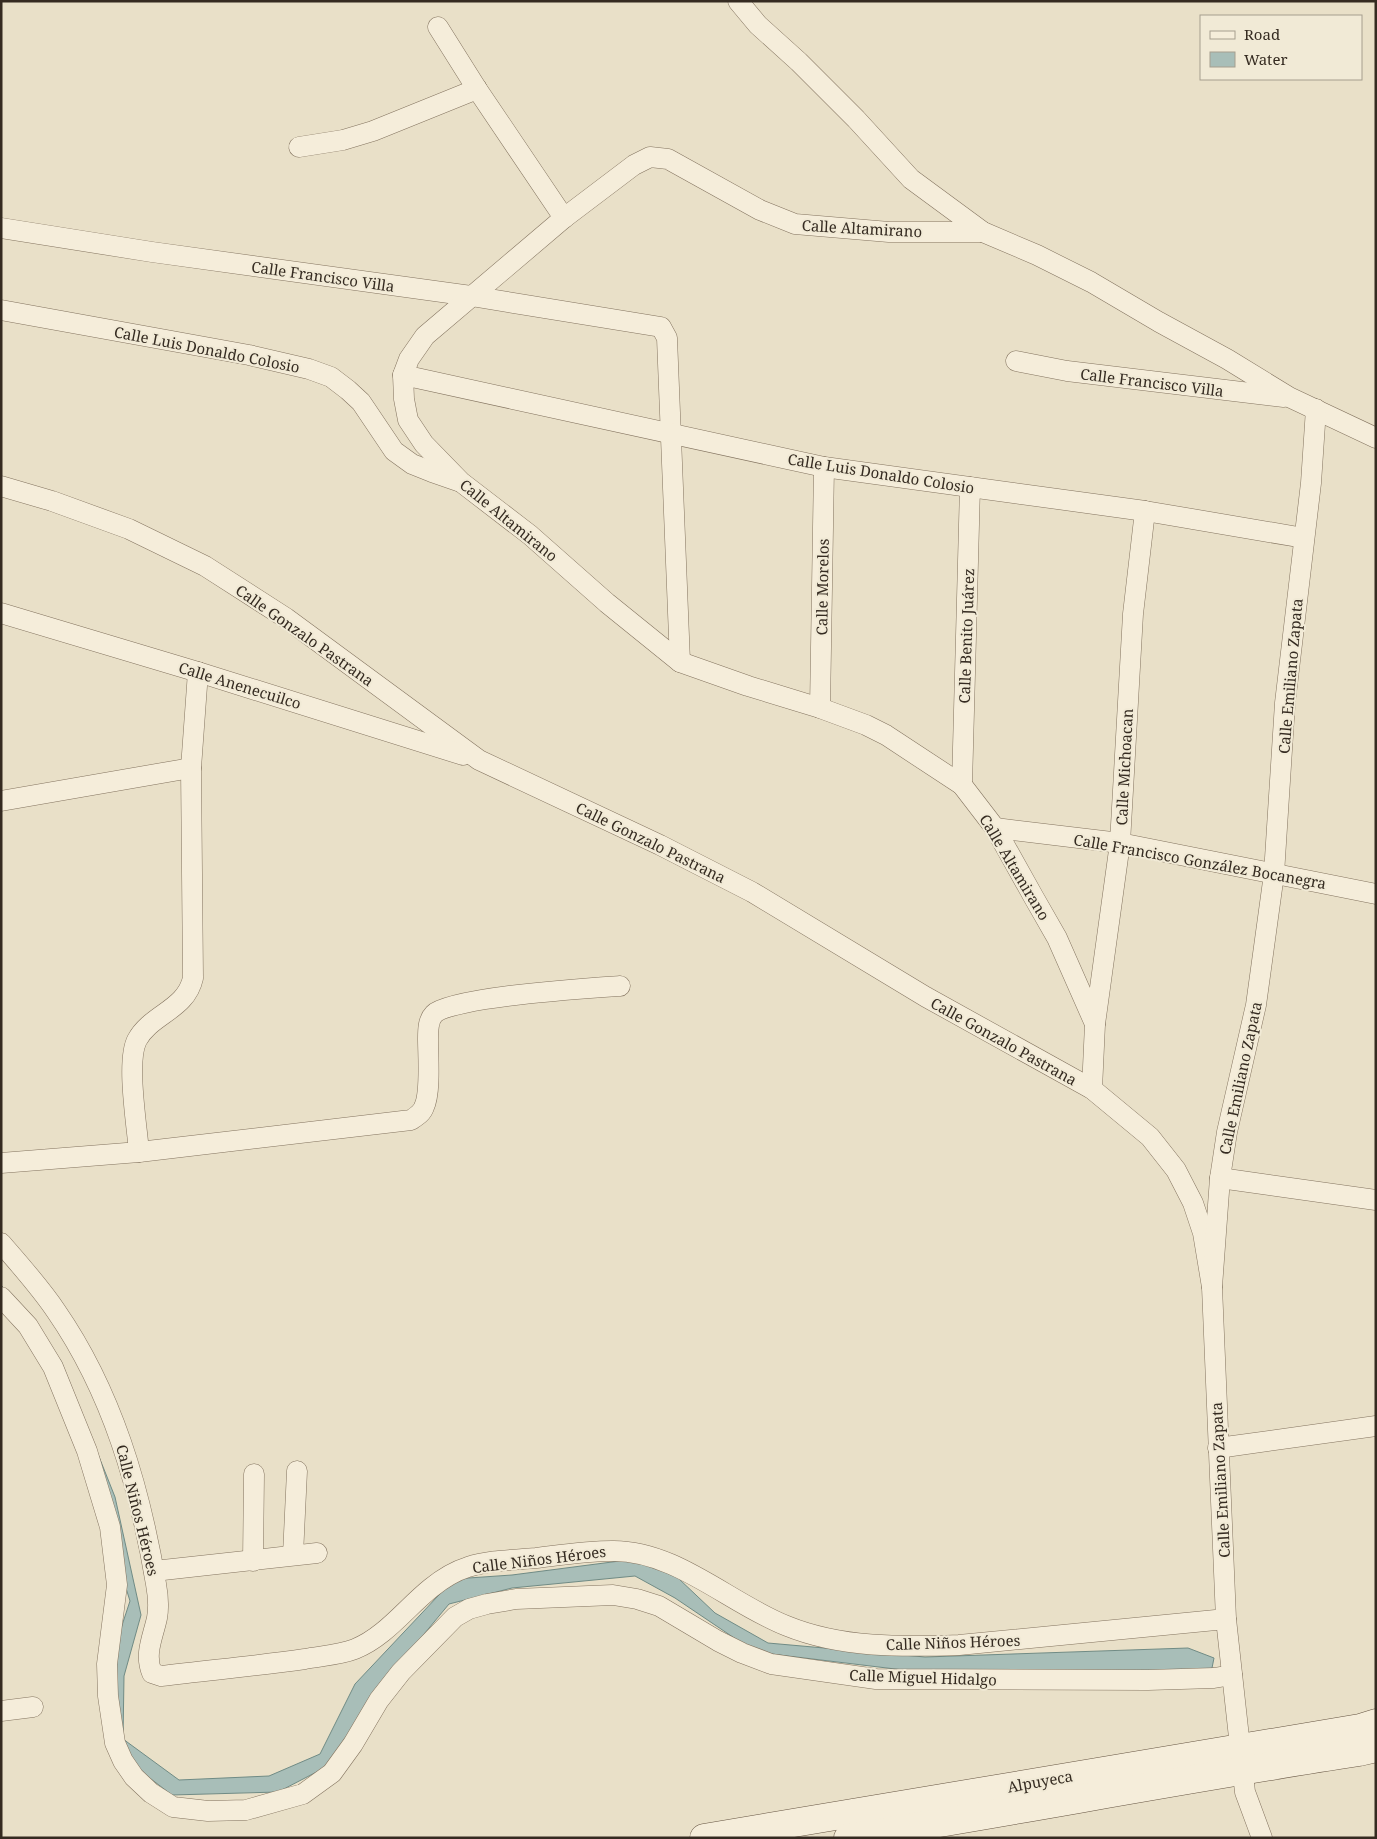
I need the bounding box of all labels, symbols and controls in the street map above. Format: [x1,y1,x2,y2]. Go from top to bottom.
legend [1200,15,1362,80]
text: Road [1244,24,1280,44]
text: Water [1244,49,1287,69]
street label: Calle Altamirano [801,215,923,241]
street label: Calle Francisco Villa [250,256,396,296]
street label: Calle Luis Donaldo Colosio [112,321,302,377]
street label: Calle Francisco Villa [1079,363,1225,401]
street label: Calle Luis Donaldo Colosio [786,448,976,498]
street label: Calle Altamirano [456,474,562,566]
street label: Calle Morelos [811,538,833,636]
street label: Calle Benito Juárez [954,568,978,704]
street label: Calle Gonzalo Pastrana [232,580,378,690]
street label: Calle Emiliano Zapata [1273,597,1307,755]
street label: Calle Anenecuilco [176,657,304,713]
street label: Calle Michoacan [1111,708,1137,826]
street label: Calle Gonzalo Pastrana [573,797,729,887]
street label: Calle Altamirano [975,810,1055,924]
street label: Calle Francisco González Bocanegra [1072,829,1328,893]
street label: Calle Gonzalo Pastrana [927,992,1081,1090]
street label: Calle Emiliano Zapata [1214,1000,1266,1156]
street label: Calle Emiliano Zapata [1206,1402,1234,1558]
street label: Calle Niños Héroes [112,1442,164,1578]
street label: Calle Niños Héroes [471,1541,607,1577]
street label: Calle Niños Héroes [885,1630,1021,1654]
street label: Calle Miguel Hidalgo [849,1664,997,1690]
street label: Alpuyeca [1006,1765,1074,1797]

